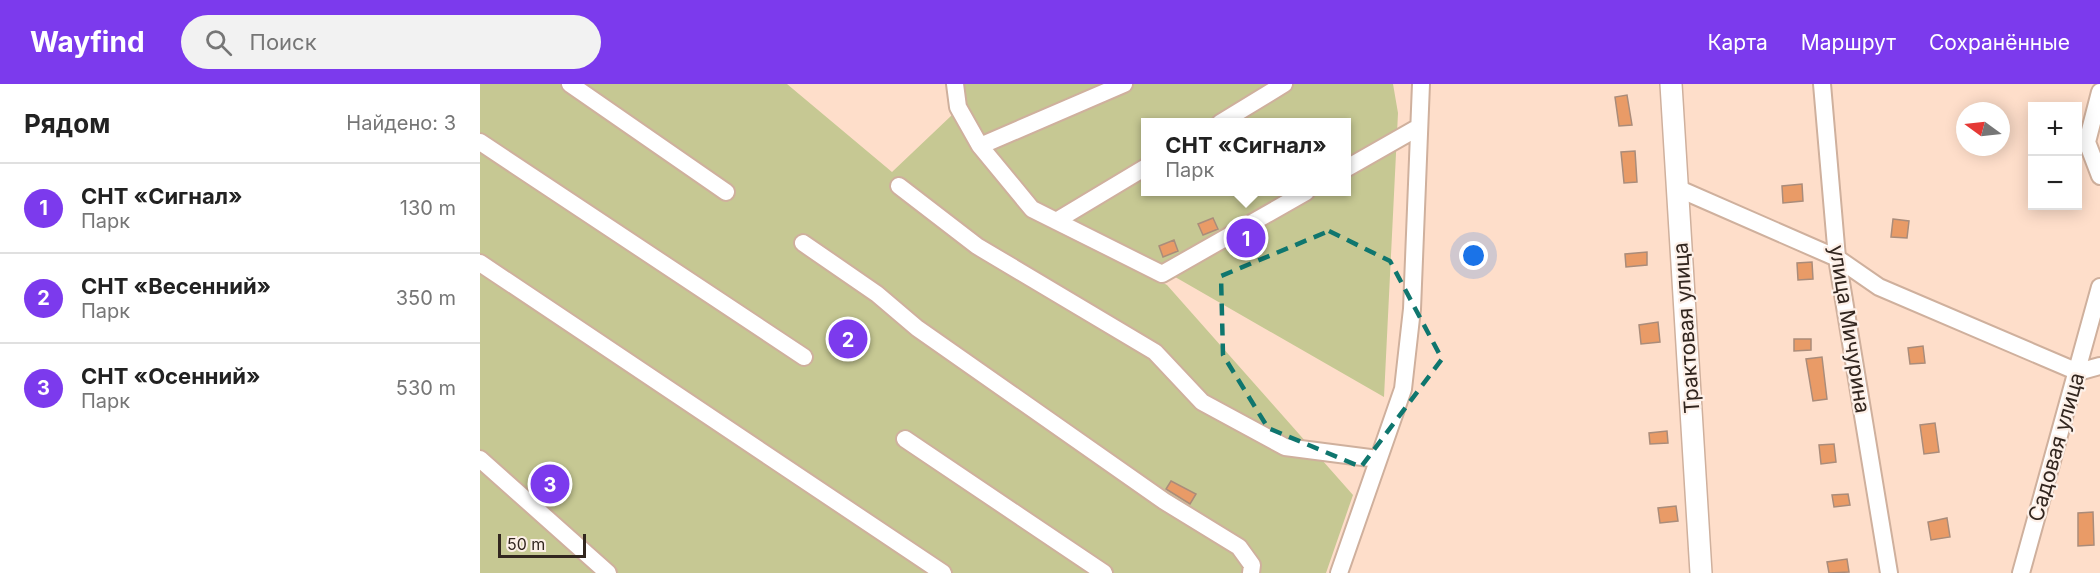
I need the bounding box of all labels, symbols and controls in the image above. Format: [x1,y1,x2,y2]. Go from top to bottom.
search box [181,15,601,69]
text: Wayfind [30,25,145,59]
icon: search [202,26,235,59]
text: Поиск [250,29,317,55]
text: Карта [1707,30,1768,55]
text: Маршрут [1801,30,1896,55]
text: Сохранённые [1929,30,2070,55]
north arrow [1956,102,2010,156]
map controls [2028,102,2082,210]
button: + [2028,102,2082,156]
text: Рядом [24,108,110,139]
text: Найдено: 3 [346,111,456,135]
popup [1141,118,1351,196]
text: СНТ «Сигнал» [1165,132,1327,158]
button: − [2028,156,2082,210]
text: Парк [1165,158,1214,182]
text: СНТ «Сигнал» [81,183,243,209]
text: 1 [39,196,48,220]
text: 130 m [400,196,456,220]
text: Парк [81,209,130,233]
pin: 1 [1226,216,1266,260]
your location [1459,241,1488,270]
street label: Трактовая улица [1668,242,1704,414]
street label: улица Мичурина [1824,243,1876,415]
text: СНТ «Весенний» [81,273,271,299]
text: 2 [37,286,50,310]
text: 350 m [396,286,456,310]
text: Парк [81,299,130,323]
pin: 2 [828,316,868,362]
text: СНТ «Осенний» [81,363,260,389]
street label: Садовая улица [2023,370,2089,524]
text: 3 [37,376,50,400]
text: 530 m [396,376,456,400]
text: Парк [81,389,130,413]
pin: 3 [530,462,570,506]
scale bar [498,531,586,558]
text: 50 m [507,534,545,554]

